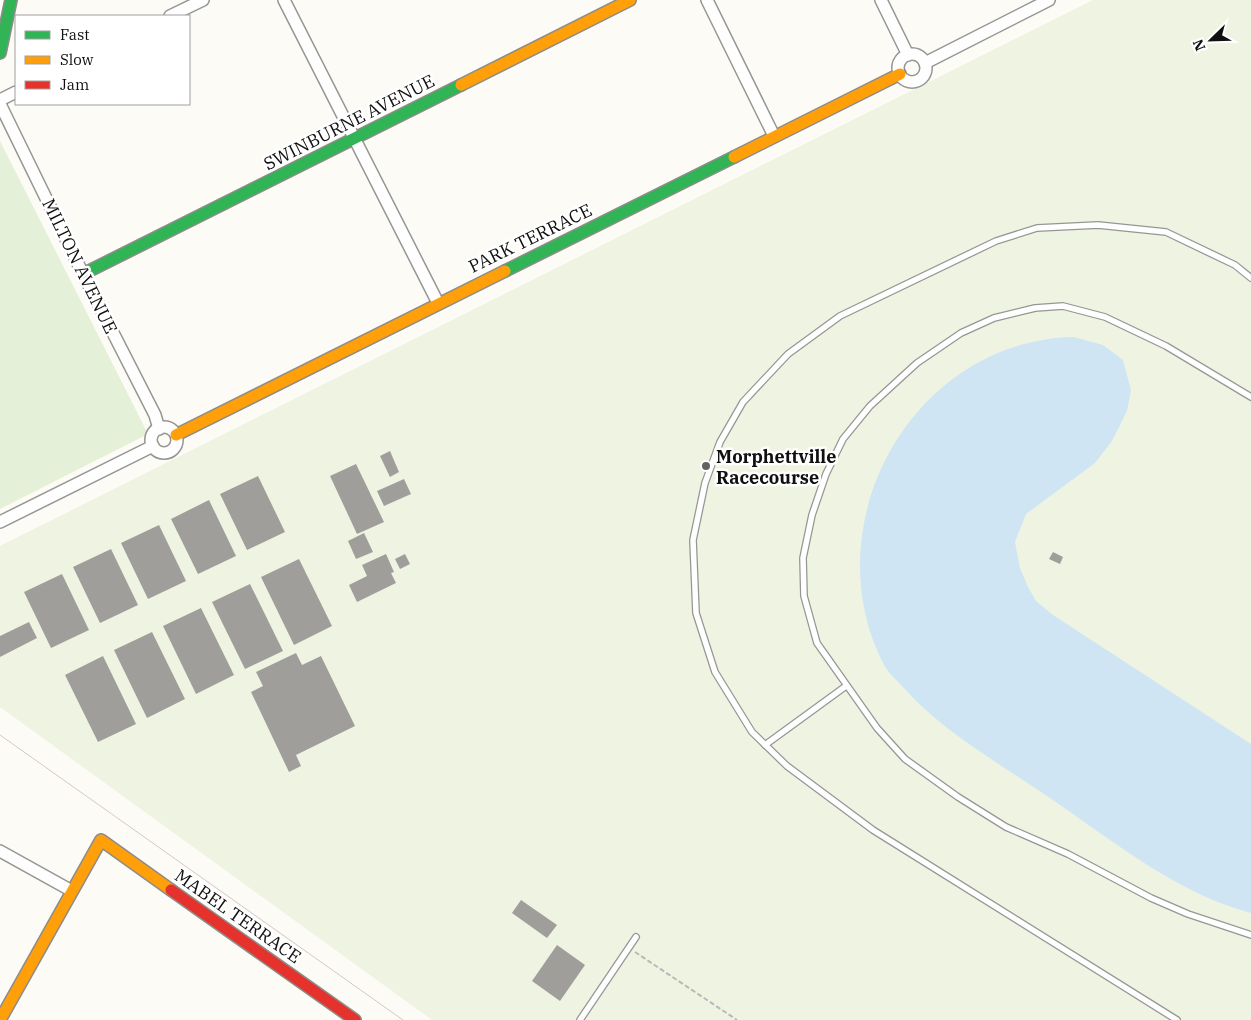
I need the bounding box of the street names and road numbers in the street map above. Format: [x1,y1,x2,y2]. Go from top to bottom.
street label: SWINBURNE AVENUE [260,69,438,175]
street label: MILTON AVENUE [37,195,123,337]
street label: PARK TERRACE [464,198,596,278]
street label: MABEL TERRACE [170,864,306,968]

